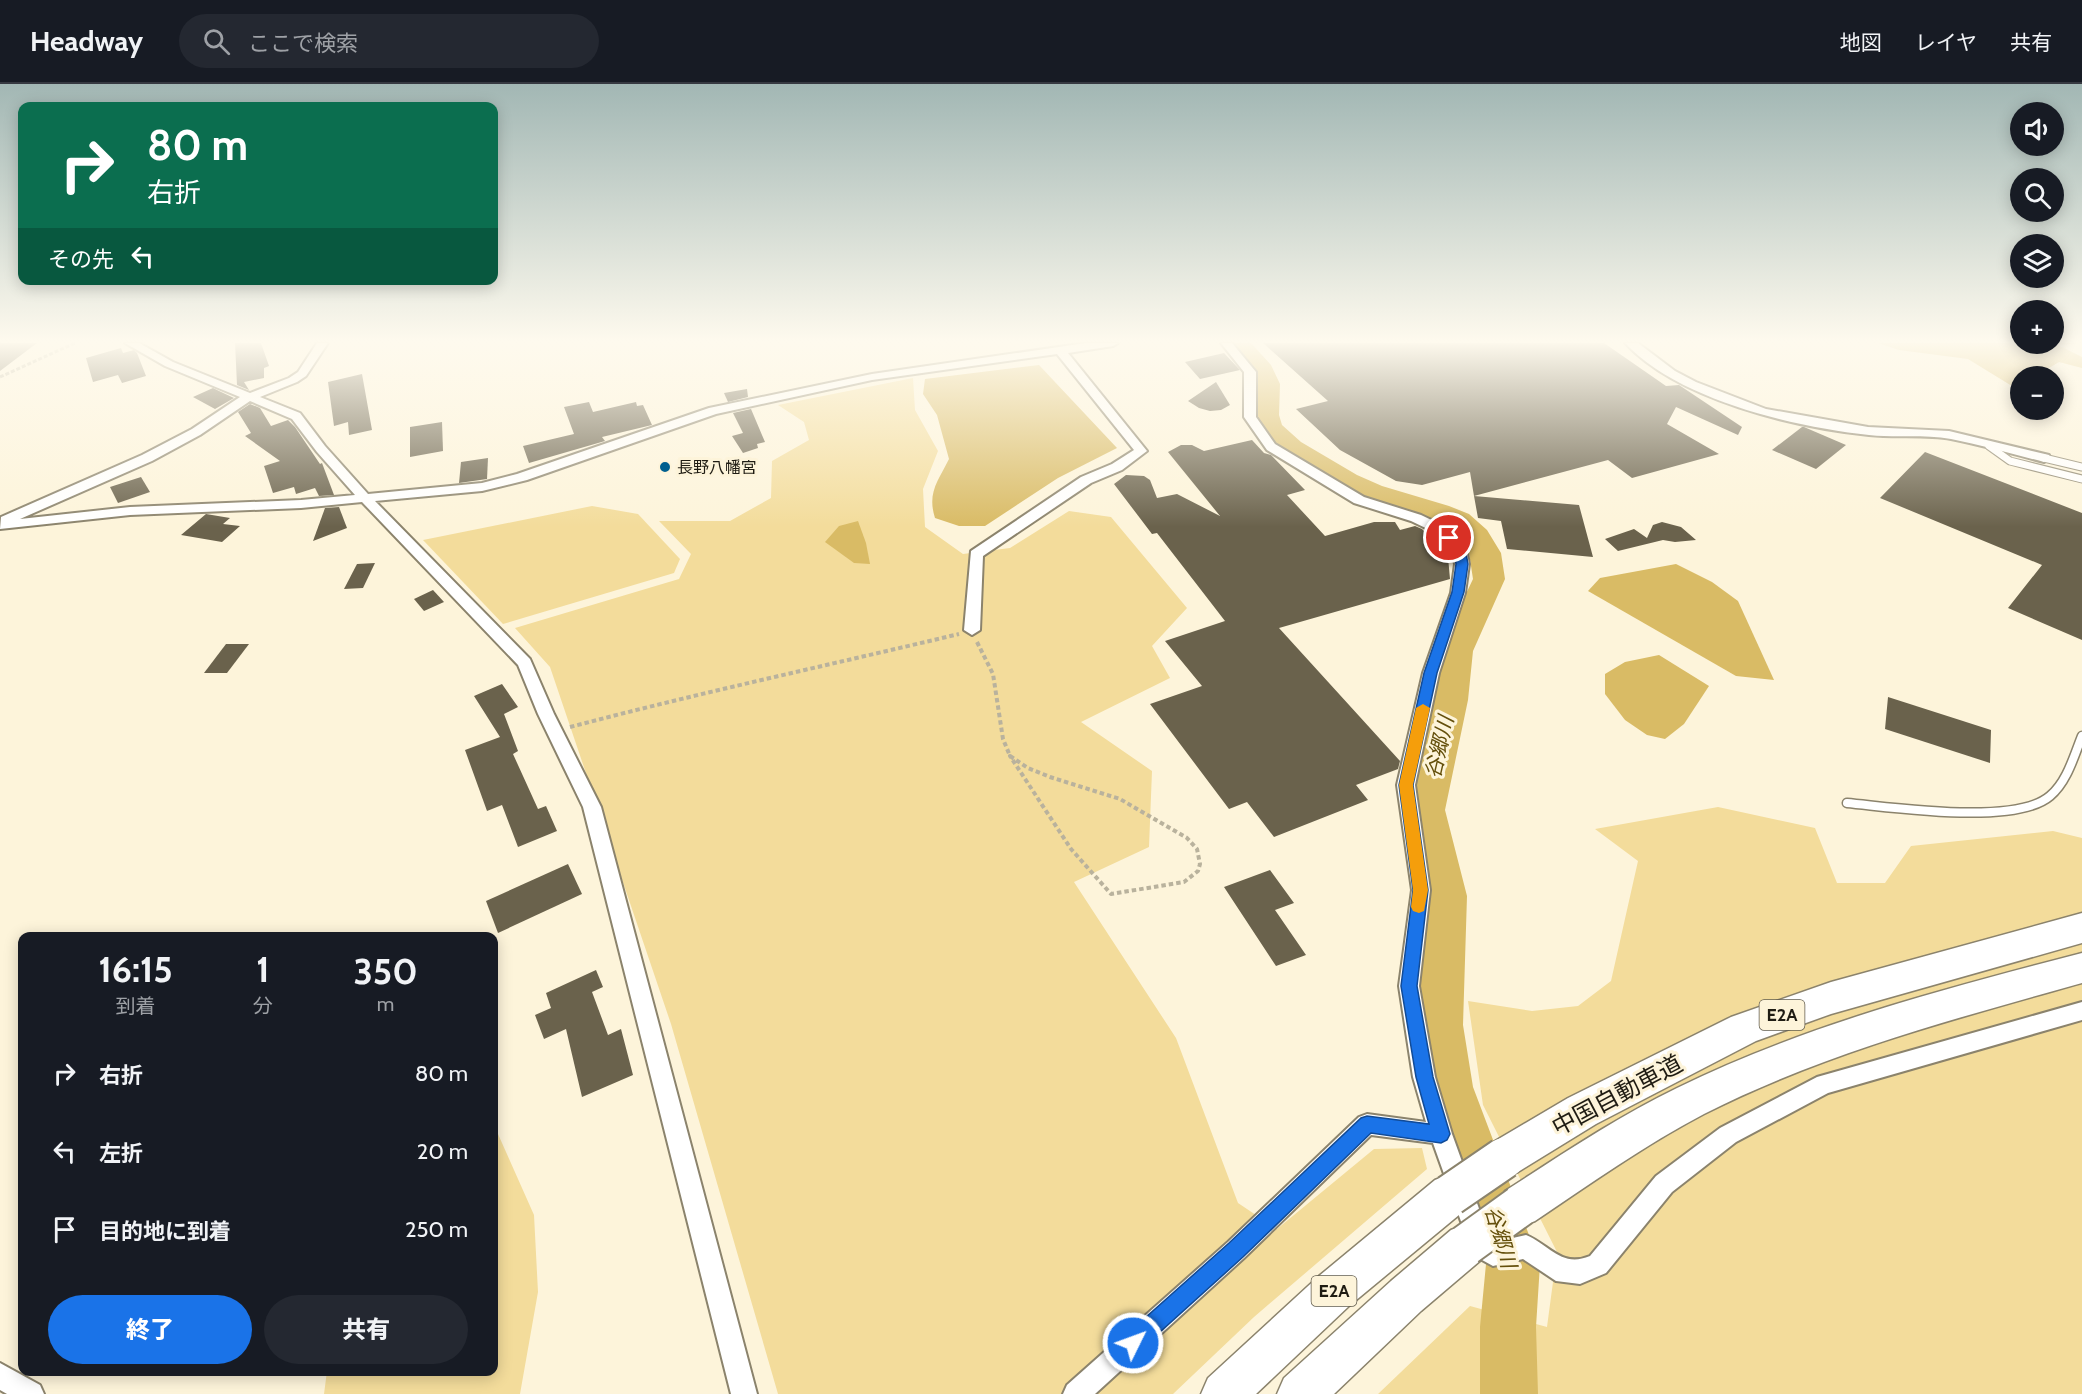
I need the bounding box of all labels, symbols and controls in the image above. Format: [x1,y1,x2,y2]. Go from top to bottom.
search box [179,14,599,68]
text: Headway [30,24,143,58]
icon: search [200,25,233,58]
text: ここで検索 [248,30,358,57]
text: 地図 [1840,30,1882,55]
text: レイヤ [1915,30,1977,55]
text: 共有 [2010,30,2052,55]
map controls [2010,102,2064,420]
button: sound [2010,102,2064,156]
text: 80 m [147,119,248,171]
icon: right [48,126,126,204]
button: search [2010,168,2064,222]
text: 右折 [147,176,201,209]
button: layers [2010,234,2064,288]
icon: left [126,240,159,273]
text: その先 [48,246,114,273]
button: + [2010,300,2064,354]
button: − [2010,366,2064,420]
place label: 長野八幡宮 [677,458,757,477]
marker: 長野八幡宮 [658,460,672,474]
pin [1423,512,1474,563]
icon: arrive [1432,521,1465,554]
water label: 谷郷川 [1420,712,1459,781]
text: 16:15 [98,947,173,991]
text: 1 [256,947,270,991]
text: 350 [353,949,418,993]
text: m [377,992,394,1016]
text: 到着 [115,994,155,1018]
text: 分 [253,994,273,1018]
road number: E2A [1760,1000,1804,1030]
street label: 中国自動車道 [1547,1048,1687,1142]
icon: right [48,1057,81,1090]
text: 80 m [415,1060,468,1087]
text: 右折 [99,1062,143,1089]
icon: left [48,1135,81,1168]
text: 20 m [417,1138,468,1165]
text: 左折 [99,1140,143,1167]
water label: 谷郷川 [1480,1203,1522,1273]
icon: arrive [48,1213,81,1246]
text: 250 m [405,1216,468,1243]
text: 目的地に到着 [99,1218,231,1245]
road number: E2A [1312,1276,1356,1306]
button: 終了 [48,1295,252,1364]
button: 共有 [264,1295,468,1364]
position arrow [1101,1311,1165,1375]

